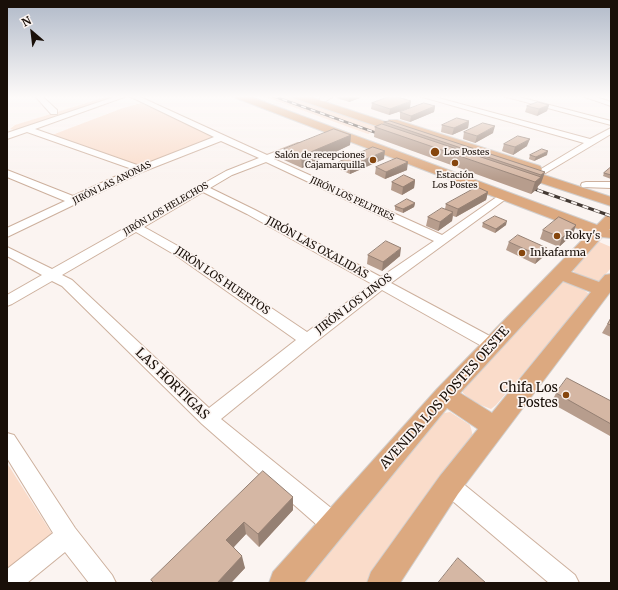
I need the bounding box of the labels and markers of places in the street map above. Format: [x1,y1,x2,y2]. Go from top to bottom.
marker: Los Postes [429,146,441,158]
place label: Los Postes [444,147,489,157]
place label: Salón de recepciones Cajamarquilla [275,150,365,171]
marker: Salón de recepciones Cajamarquilla [368,155,378,165]
marker: Estación Los Postes [450,158,460,168]
place label: Estación Los Postes [432,170,478,191]
place label: Roky's [565,229,600,243]
marker: Roky's [552,231,562,241]
place label: Inkafarma [530,246,586,260]
marker: Inkafarma [517,248,527,258]
place label: Chifa Los Postes [500,380,558,411]
marker: Chifa Los Postes [561,390,571,400]

